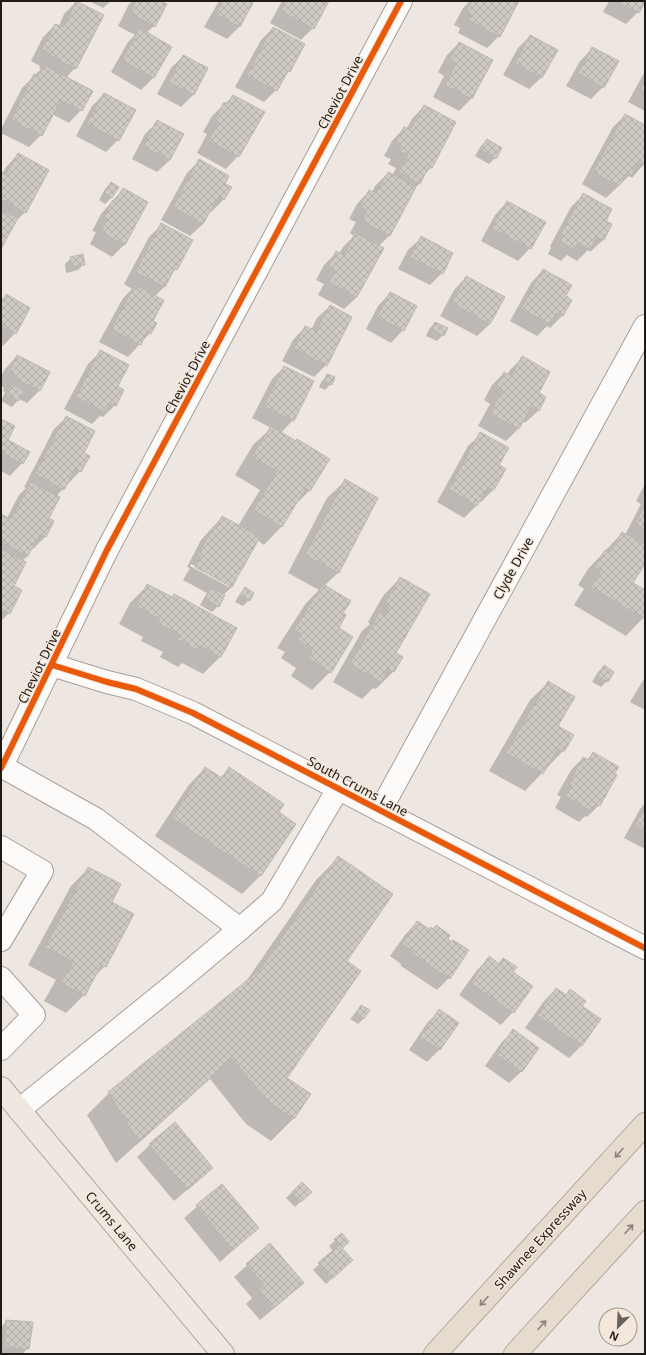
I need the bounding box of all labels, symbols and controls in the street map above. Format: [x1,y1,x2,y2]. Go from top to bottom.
street label: Cheviot Drive [313,52,367,132]
street label: Cheviot Drive [160,337,214,417]
street label: Clyde Drive [488,533,538,603]
street label: Cheviot Drive [13,625,65,707]
street label: South Crums Lane [304,752,412,820]
one-way arrow [614,1148,623,1158]
street label: Shawnee Expressway [490,1184,590,1293]
street label: Crums Lane [82,1187,142,1255]
one-way arrow [625,1224,634,1234]
one-way arrow [479,1296,489,1306]
north arrow [598,1307,638,1347]
one-way arrow [537,1320,546,1330]
text: N [607,1328,621,1345]

